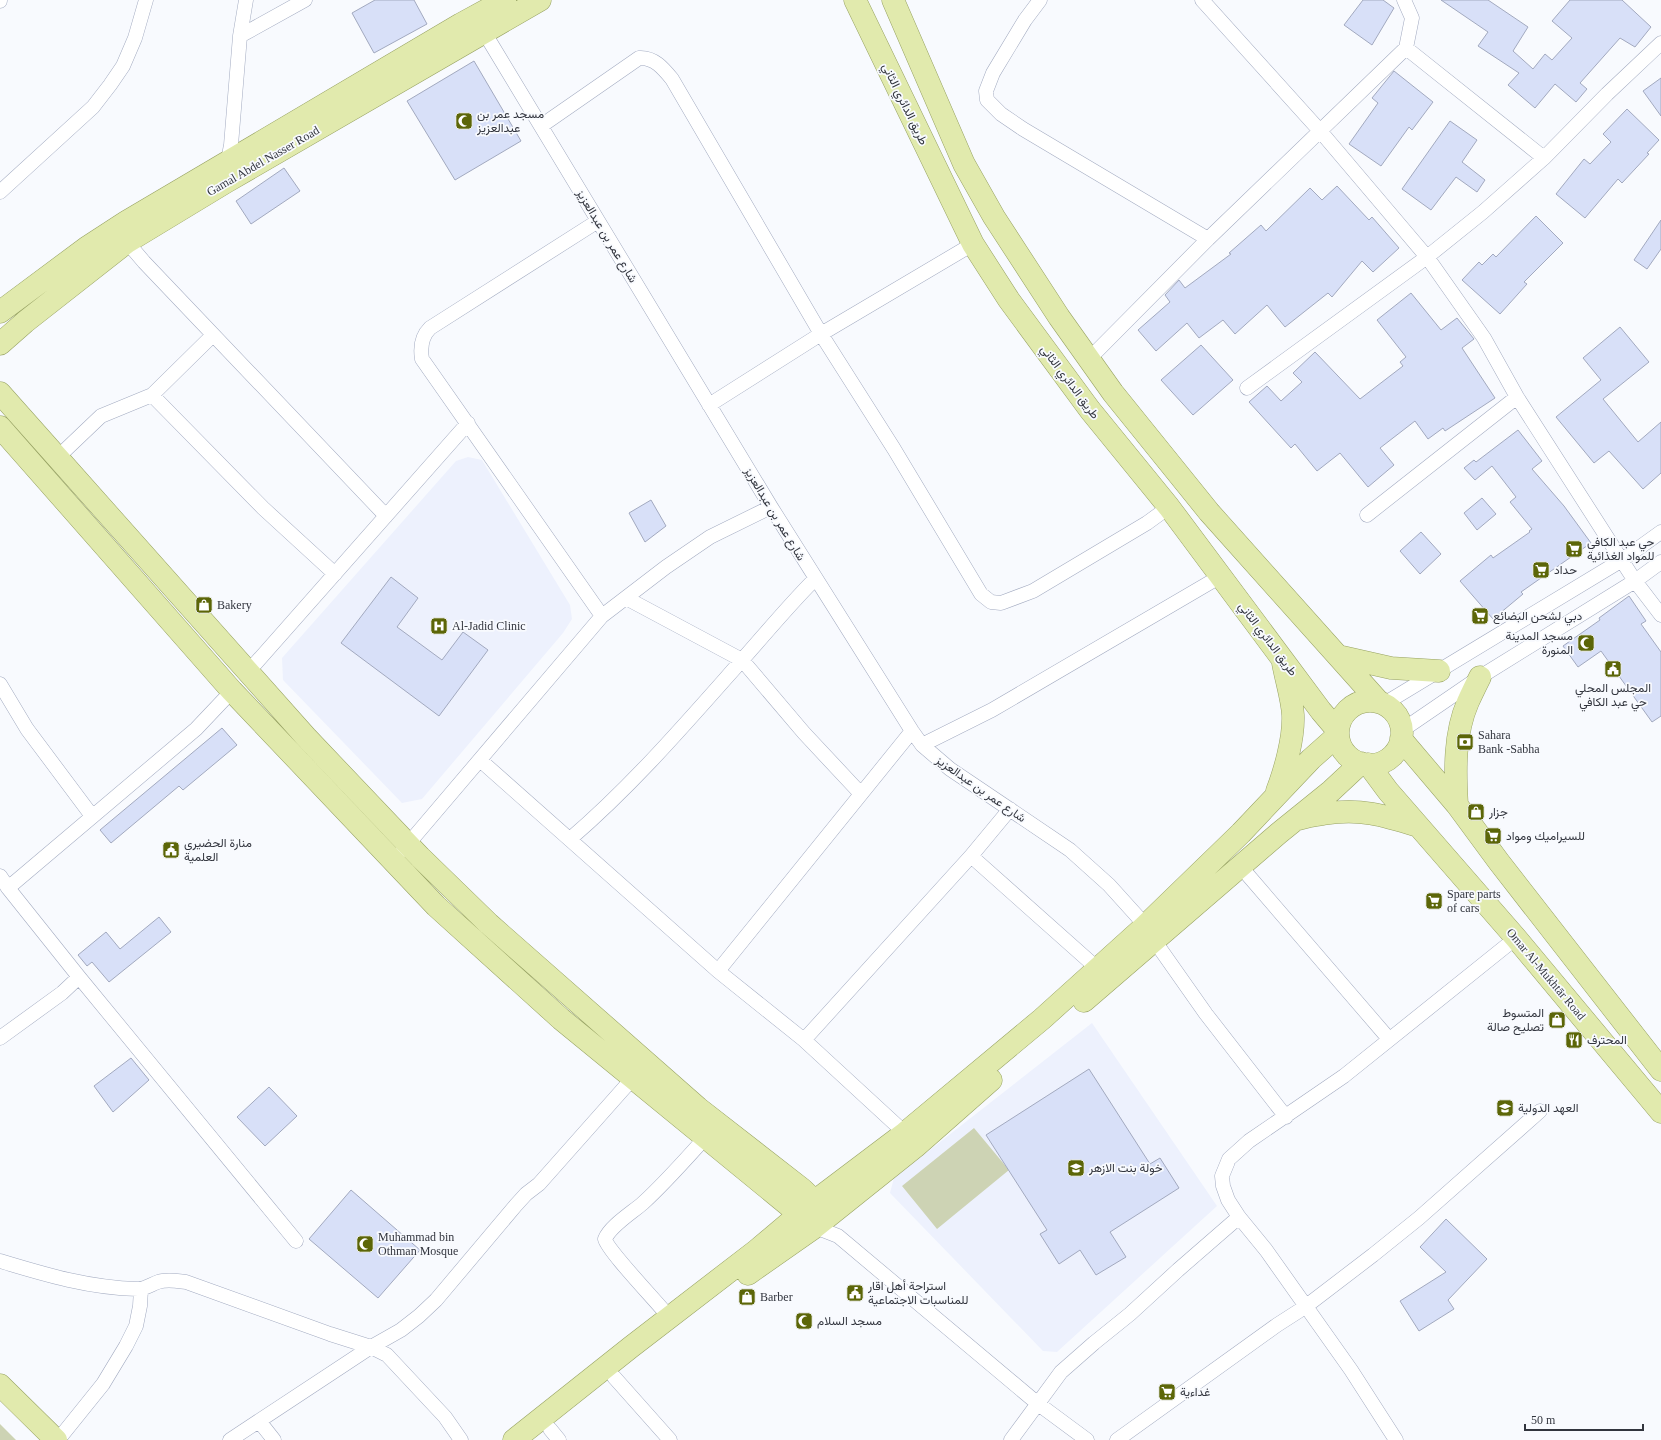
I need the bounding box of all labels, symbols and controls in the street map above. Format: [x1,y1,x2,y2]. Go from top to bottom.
street label: طريق الدائري الثاني [877,61,931,148]
place label: مسجد عمر بن عبدالعزيز [476,107,544,136]
mosque icon: مسجد عمر بن عبدالعزيز [454,111,474,131]
street label: Gamal Abdel Nasser Road [204,123,322,199]
street label: شارع عمر بن عبدالعزيز [571,186,640,286]
street label: طريق الدائري الثاني [1035,342,1102,424]
street label: شارع عمر بن عبدالعزيز [739,464,808,564]
place label: حي عبد الكافي للمواد الغذائية [1587,535,1655,564]
supermarket icon: حي عبد الكافي للمواد الغذائية [1564,539,1584,559]
supermarket icon: حداد [1531,560,1551,580]
place label: حداد [1554,563,1577,577]
shop icon: Bakery [194,595,214,615]
place label: Bakery [217,598,252,612]
street label: طريق الدائري الثاني [1233,599,1300,681]
supermarket icon: دبي لشحن البضائع [1470,606,1490,626]
place label: دبي لشحن البضائع [1493,609,1583,626]
hospital icon: Al-Jadid Clinic [429,616,449,636]
place label: Al-Jadid Clinic [452,619,526,633]
place label: مسجد المدينة المنورة [1505,629,1573,658]
mosque icon: مسجد المدينة المنورة [1576,633,1596,653]
public building icon: المجلس المحلي حي عبد الكافي [1603,659,1623,679]
place label: المجلس المحلي حي عبد الكافي [1575,681,1651,712]
place label: Sahara Bank -Sabha [1478,728,1540,756]
bank icon: Sahara Bank -Sabha [1455,732,1475,752]
street label: شارع عمر بن عبدالعزيز [931,752,1029,827]
shop icon: جزار [1466,802,1486,822]
place label: جزار [1488,805,1508,820]
supermarket icon: للسيراميك ومواد [1483,826,1503,846]
place label: للسيراميك ومواد [1506,829,1585,844]
place label: منارة الحضيري العلمية [184,836,252,864]
public building icon: منارة الحضيري العلمية [161,840,181,860]
place label: Spare parts of cars [1447,887,1501,915]
supermarket icon: Spare parts of cars [1424,891,1444,911]
street label: Omar Al-Mukhtār Road [1504,925,1588,1023]
place label: المتسوط تصليح صالة [1487,1006,1544,1036]
shop icon: المتسوط تصليح صالة [1547,1010,1567,1030]
restaurant icon: المحترف [1564,1030,1584,1050]
place label: المحترف [1587,1033,1627,1048]
school or university icon: العهد الدولية [1495,1098,1515,1118]
place label: العهد الدولية [1518,1101,1578,1116]
school or university icon: خولة بنت الازهر [1066,1158,1086,1178]
place label: خولة بنت الازهر [1088,1161,1163,1176]
place label: Muhammad bin Othman Mosque [378,1230,458,1258]
mosque icon: Muhammad bin Othman Mosque [355,1234,375,1254]
place label: استراحة أهل اقار للمناسبات الاجتماعية [867,1279,968,1307]
public building icon: استراحة أهل اقار للمناسبات الاجتماعية [845,1283,865,1303]
shop icon: Barber [737,1287,757,1307]
place label: Barber [760,1290,793,1304]
mosque icon: مسجد السلام [794,1311,814,1331]
place label: مسجد السلام [817,1314,882,1329]
supermarket icon: غداءية [1157,1382,1177,1402]
place label: غداءية [1180,1385,1210,1399]
scale bar [1525,1406,1643,1432]
text: 50 m [1531,1413,1556,1427]

